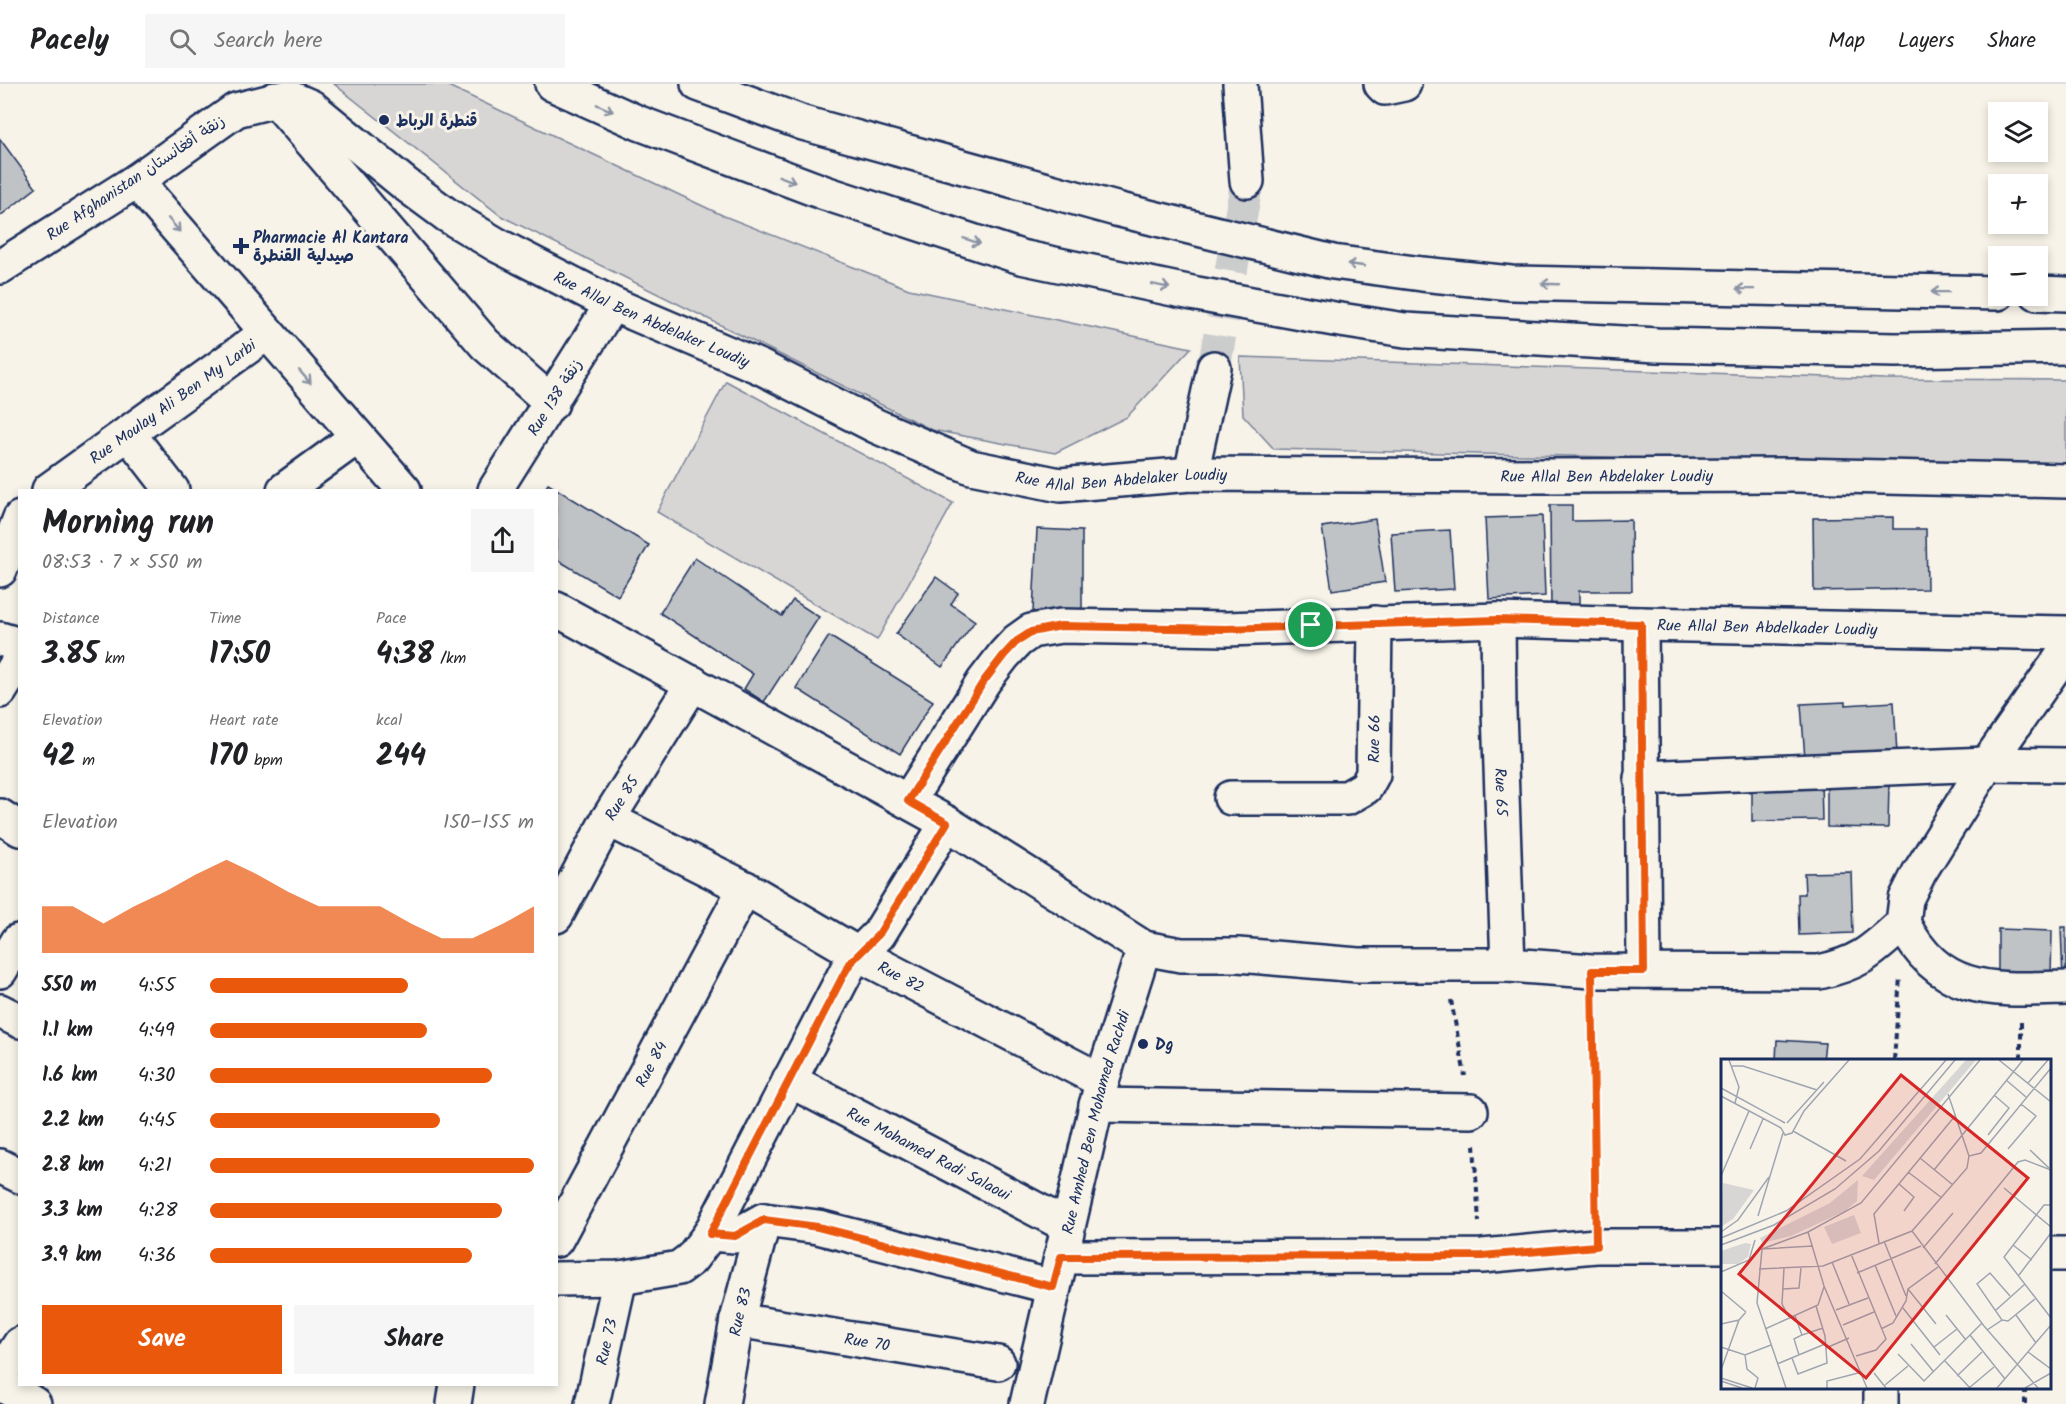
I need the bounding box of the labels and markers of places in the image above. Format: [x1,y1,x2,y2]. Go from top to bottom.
place label: قنطرة الرباط [396,109,477,134]
marker: قنطرة الرباط [377,113,391,127]
place label: Pharmacie Al Kantara صيدلية القنطرة [253,226,408,269]
marker: Pharmacie Al Kantara صيدلية القنطرة [234,239,248,253]
pin [1285,599,1336,650]
place label: Dg [1155,1033,1173,1058]
marker: Dg [1136,1037,1150,1051]

